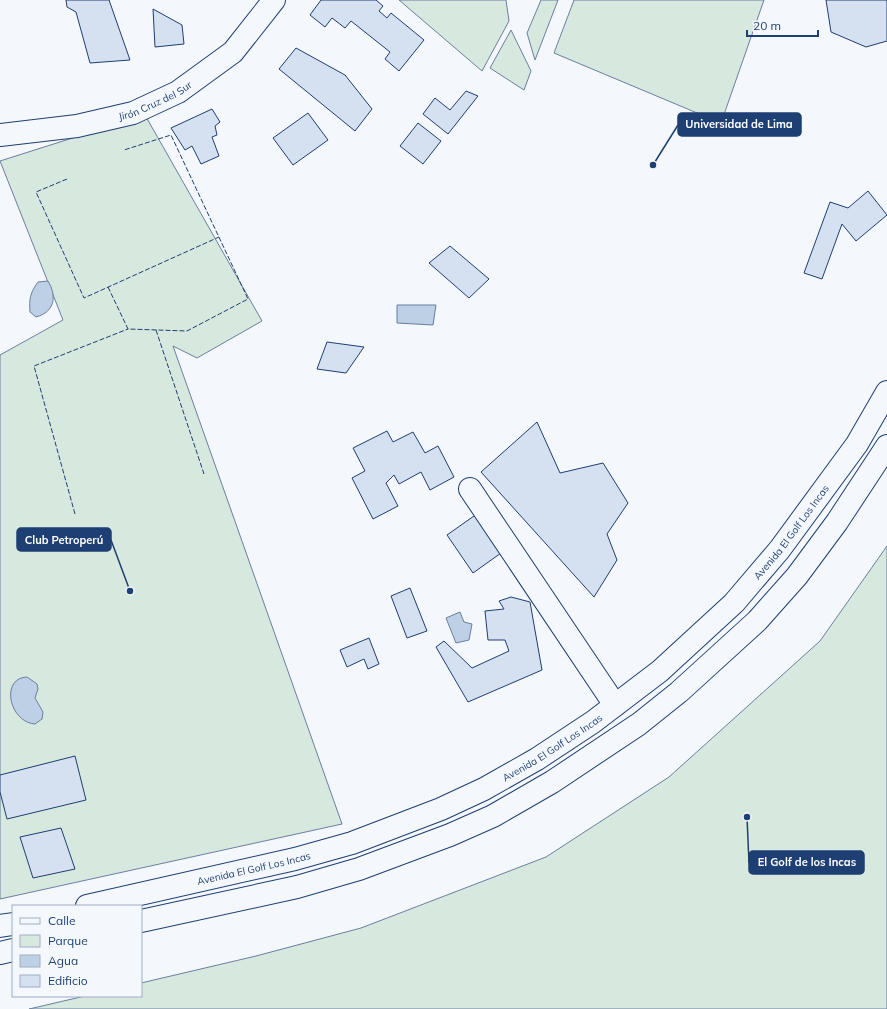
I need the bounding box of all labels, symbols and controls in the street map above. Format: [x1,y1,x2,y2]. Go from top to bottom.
scale bar [747,12,818,38]
text: 20 m [753,18,781,33]
street label: Jirón Cruz del Sur [117,78,195,123]
callout: Universidad de Lima [678,113,801,136]
text: Universidad de Lima [685,117,793,131]
street label: Avenida El Golf Los Incas [751,482,832,582]
callout: Club Petroperú [17,528,111,551]
text: Club Petroperú [25,533,103,547]
street label: Avenida El Golf Los Incas [500,711,605,784]
street label: Avenida El Golf Los Incas [196,849,312,888]
callout: El Golf de los Incas [749,851,864,874]
text: El Golf de los Incas [758,855,857,869]
legend [12,905,142,997]
text: Calle [48,913,75,928]
text: Parque [48,933,88,948]
text: Agua [48,953,78,968]
text: Edificio [48,973,88,988]

